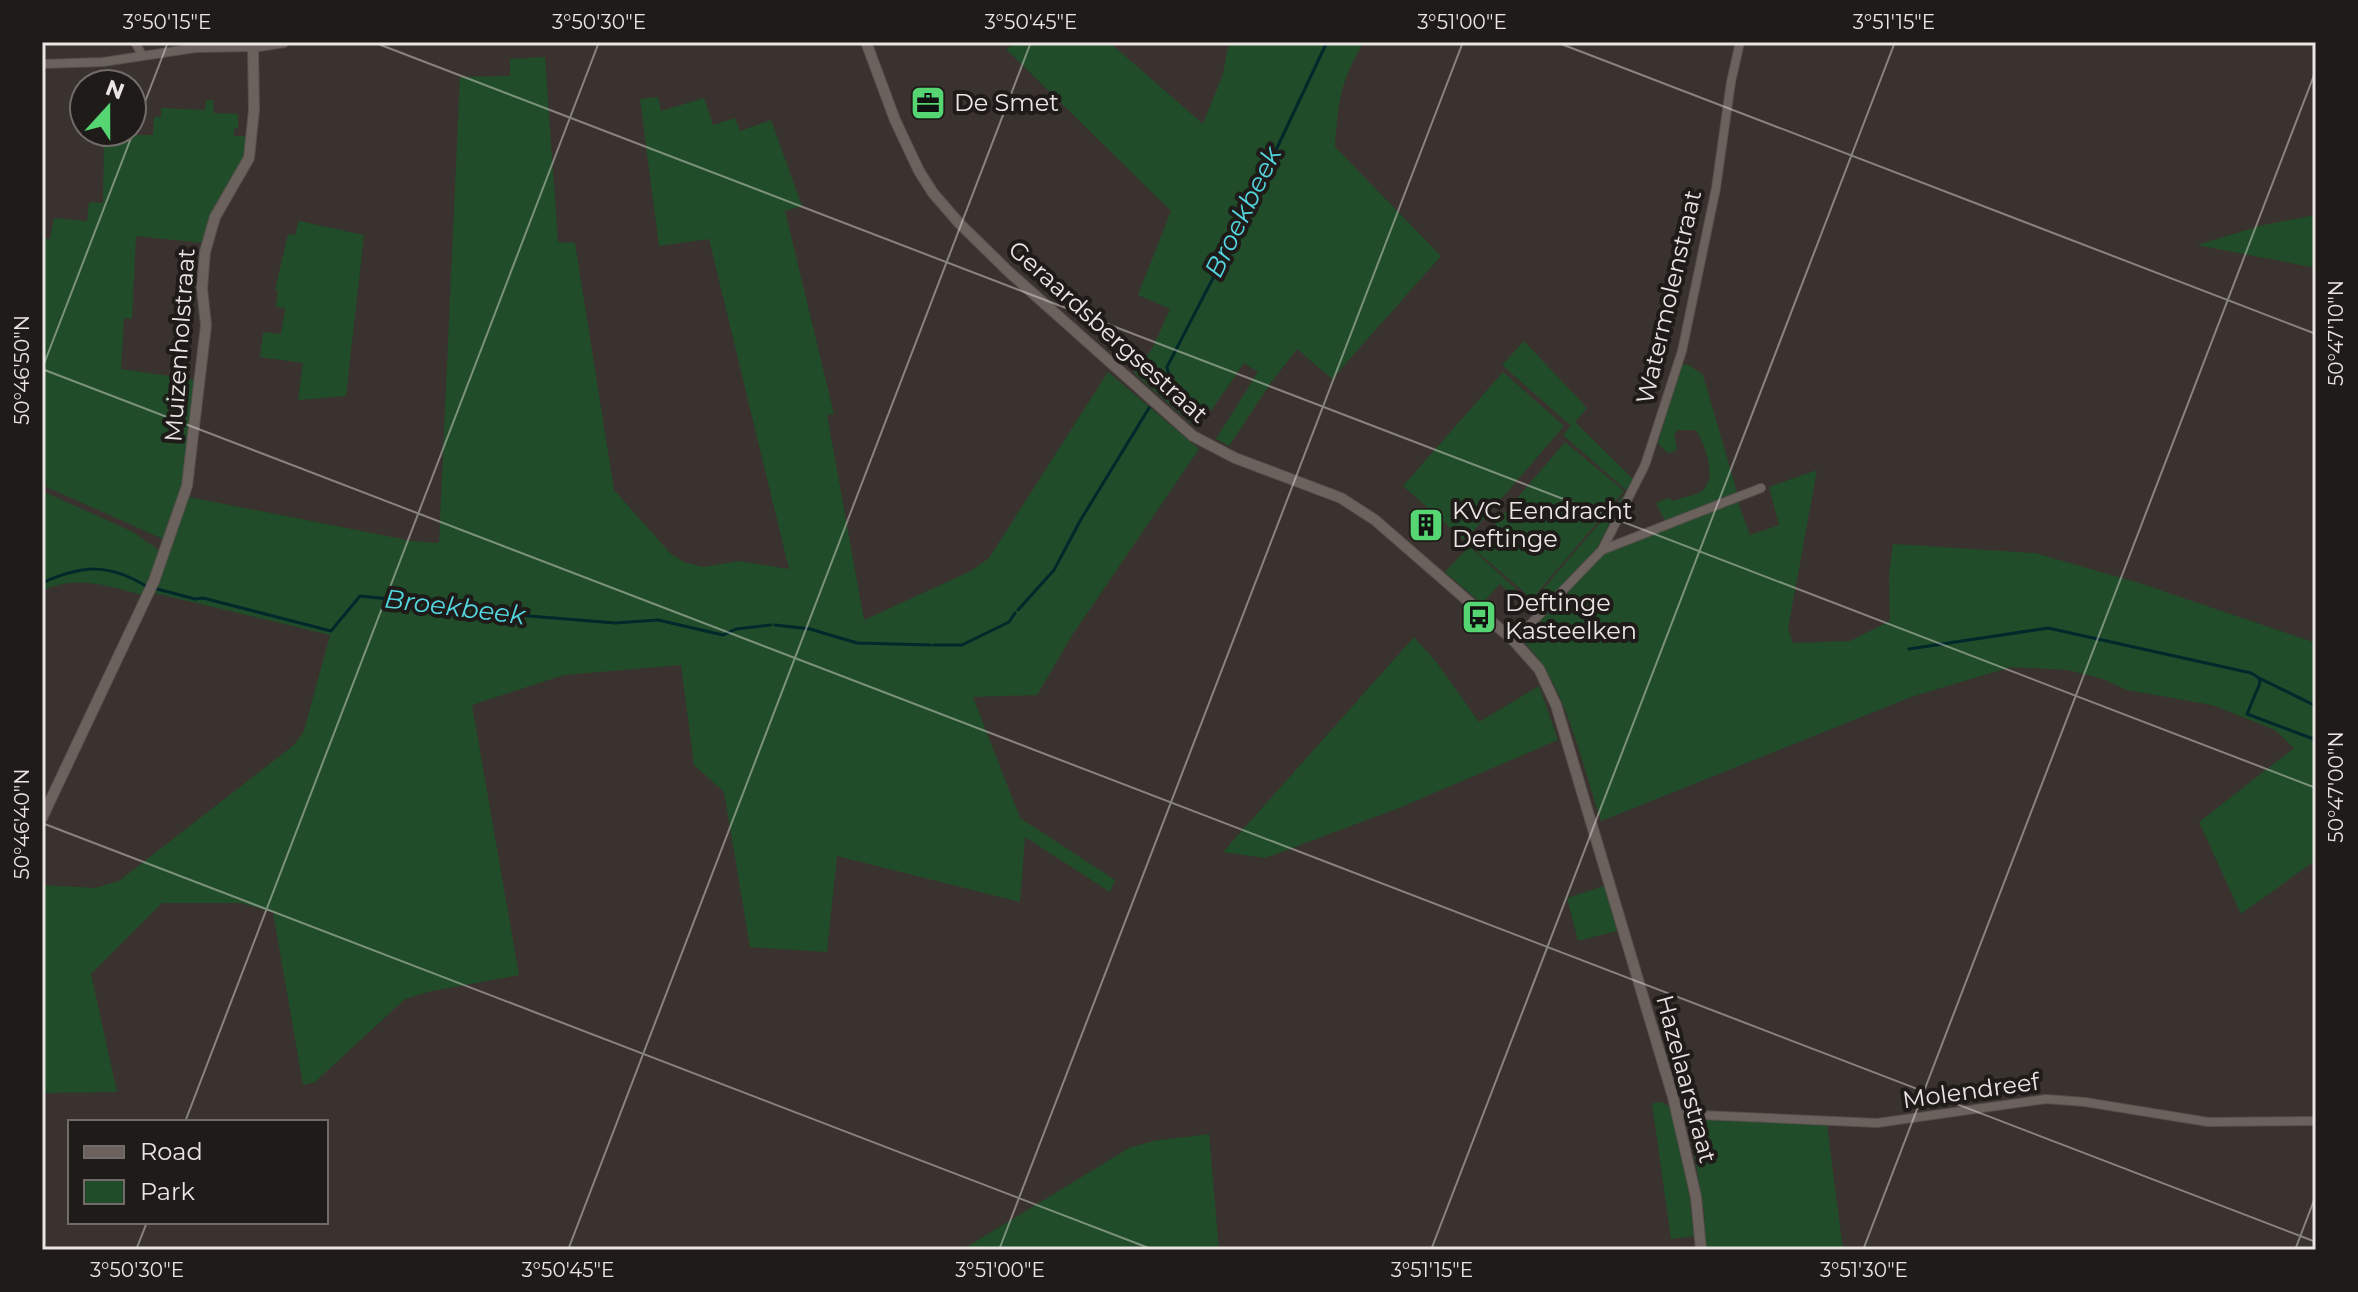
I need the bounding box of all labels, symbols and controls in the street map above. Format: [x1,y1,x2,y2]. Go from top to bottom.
text: 3°50'15"E [123,10,211,34]
text: 3°50'30"E [552,10,646,34]
text: 3°50'45"E [985,10,1077,34]
text: 3°51'00"E [1417,10,1507,34]
text: 3°51'15"E [1853,10,1935,34]
north arrow [68,68,148,148]
text: N [102,74,128,106]
office icon: De Smet [909,84,947,122]
place label: De Smet [954,88,1059,117]
water label: Broekbeek [1198,140,1289,283]
street label: Watermolenstraat [1630,187,1707,407]
street label: Geraardsbergsestraat [1003,234,1214,429]
street label: Muizenholstraat [158,247,201,443]
text: 50°47'10"N [2324,280,2348,386]
text: 50°46'50"N [10,315,34,425]
place label: KVC Eendracht Deftinge [1452,496,1633,553]
building icon: KVC Eendracht Deftinge [1407,506,1445,544]
water label: Broekbeek [383,582,529,632]
place label: Deftinge Kasteelken [1505,588,1637,645]
bus stop icon: Deftinge Kasteelken [1460,598,1498,636]
text: 50°47'00"N [2324,731,2348,843]
text: 50°46'40"N [10,768,34,880]
street label: Hazelaarstraat [1650,992,1723,1166]
street label: Molendreef [1901,1066,2042,1114]
legend [68,1120,328,1224]
text: Road [140,1137,203,1166]
text: Park [140,1177,195,1206]
text: 3°50'30"E [90,1258,184,1282]
text: 3°50'45"E [522,1258,614,1282]
text: 3°51'00"E [955,1258,1045,1282]
text: 3°51'15"E [1391,1258,1473,1282]
text: 3°51'30"E [1820,1258,1908,1282]

